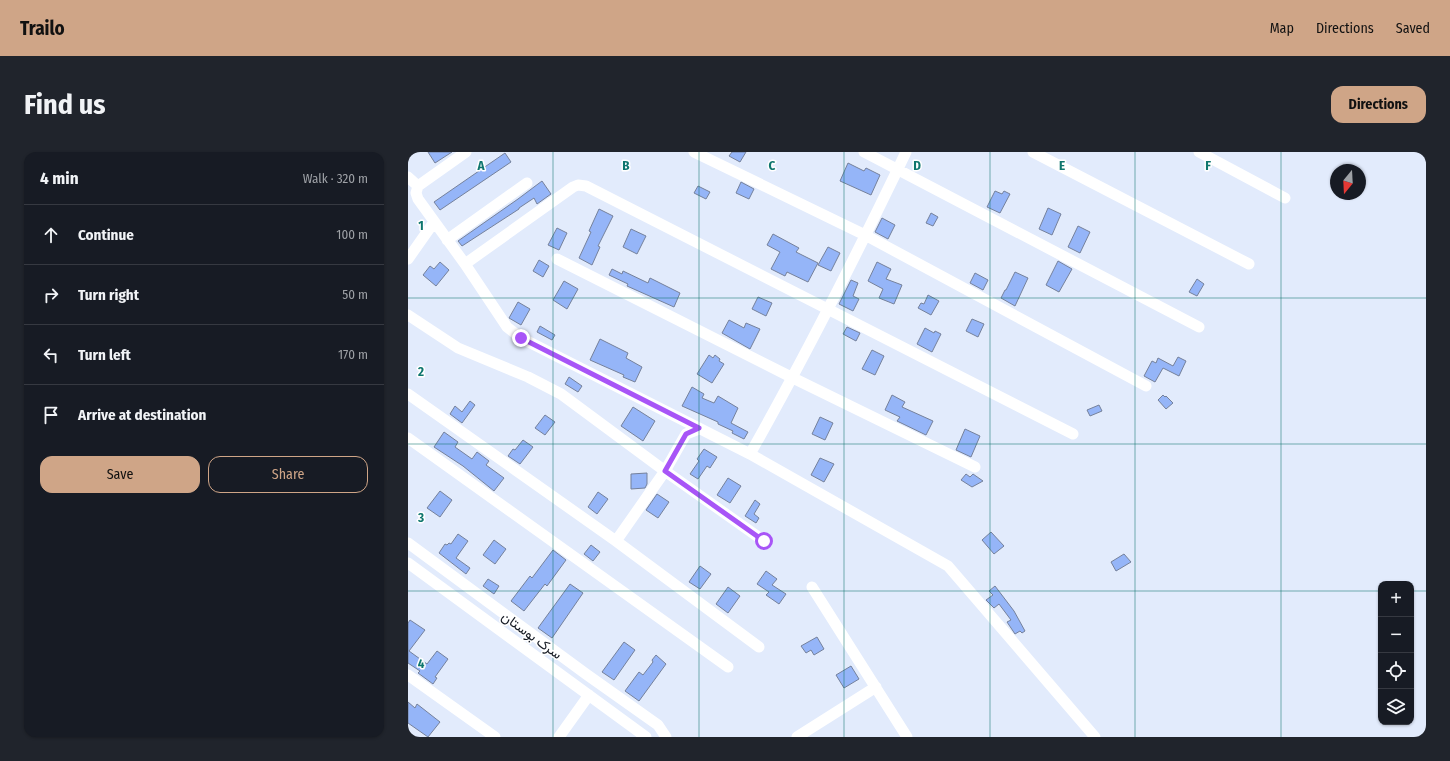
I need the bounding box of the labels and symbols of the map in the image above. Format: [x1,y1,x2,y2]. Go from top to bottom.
text: A [476,158,485,173]
text: B [622,158,630,173]
text: C [769,158,776,173]
text: D [913,158,921,173]
text: E [1059,158,1065,173]
text: F [1205,158,1211,173]
north arrow [1330,164,1366,200]
text: 1 [418,218,424,233]
route end [512,329,530,347]
text: 2 [417,364,424,379]
text: 3 [417,510,424,525]
route start [755,532,773,550]
street label: سرک بوستان [498,608,565,663]
text: 4 [418,656,425,671]

